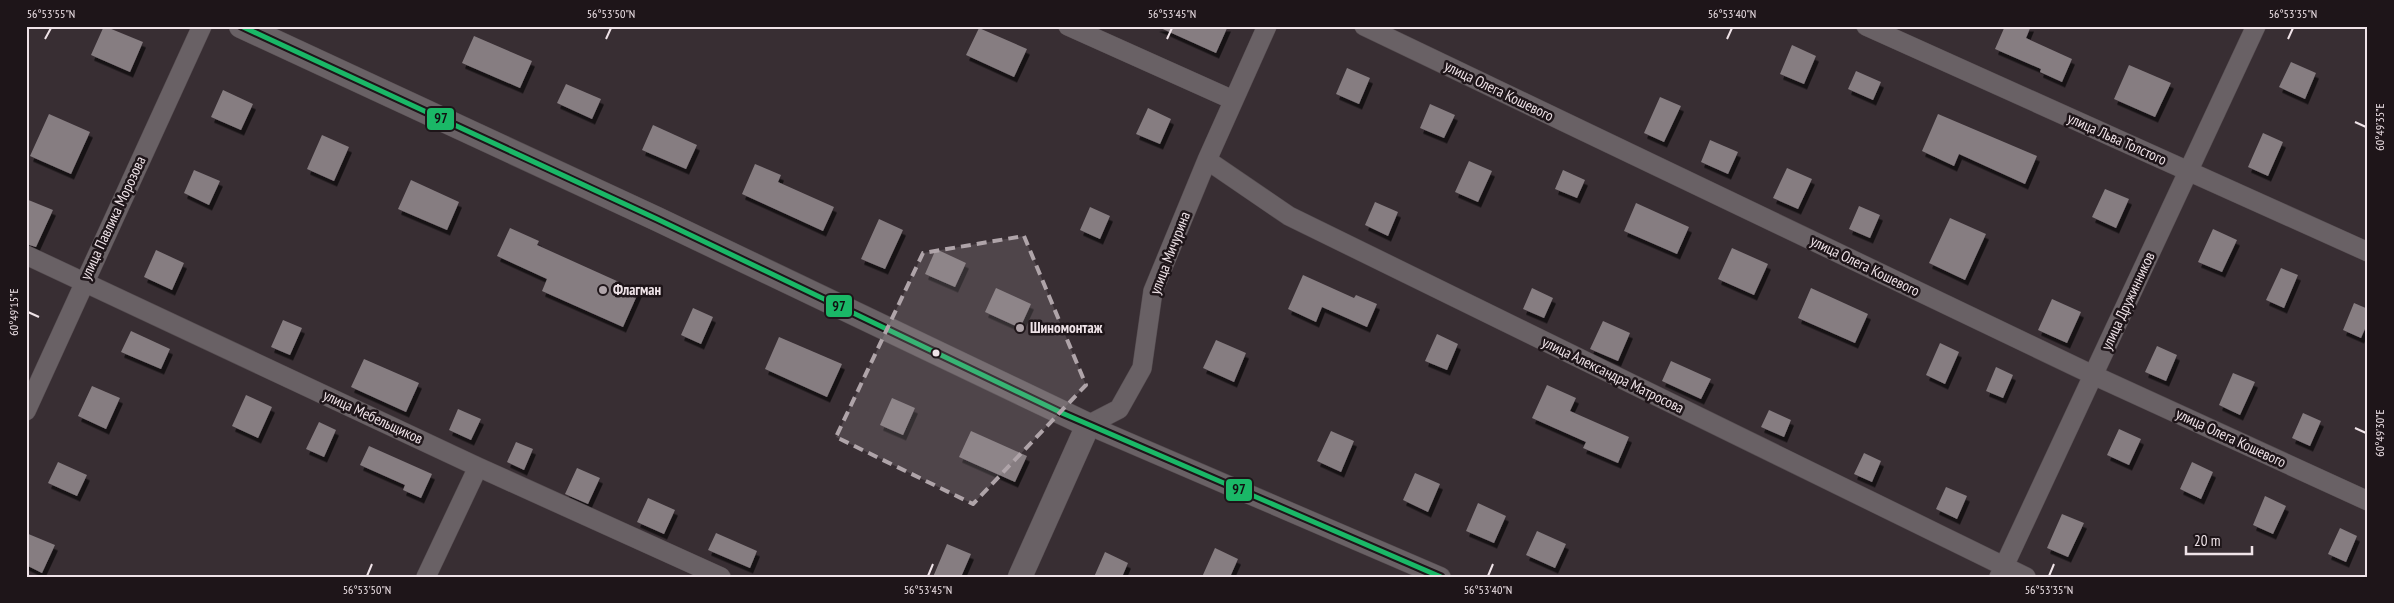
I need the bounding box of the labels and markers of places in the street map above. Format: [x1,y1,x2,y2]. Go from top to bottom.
place label: Флагман [613,280,661,299]
marker: Флагман [597,284,609,296]
place label: Шиномонтаж [1030,318,1103,337]
marker: Шиномонтаж [1014,322,1026,334]
unlabelled marker [931,348,941,358]

